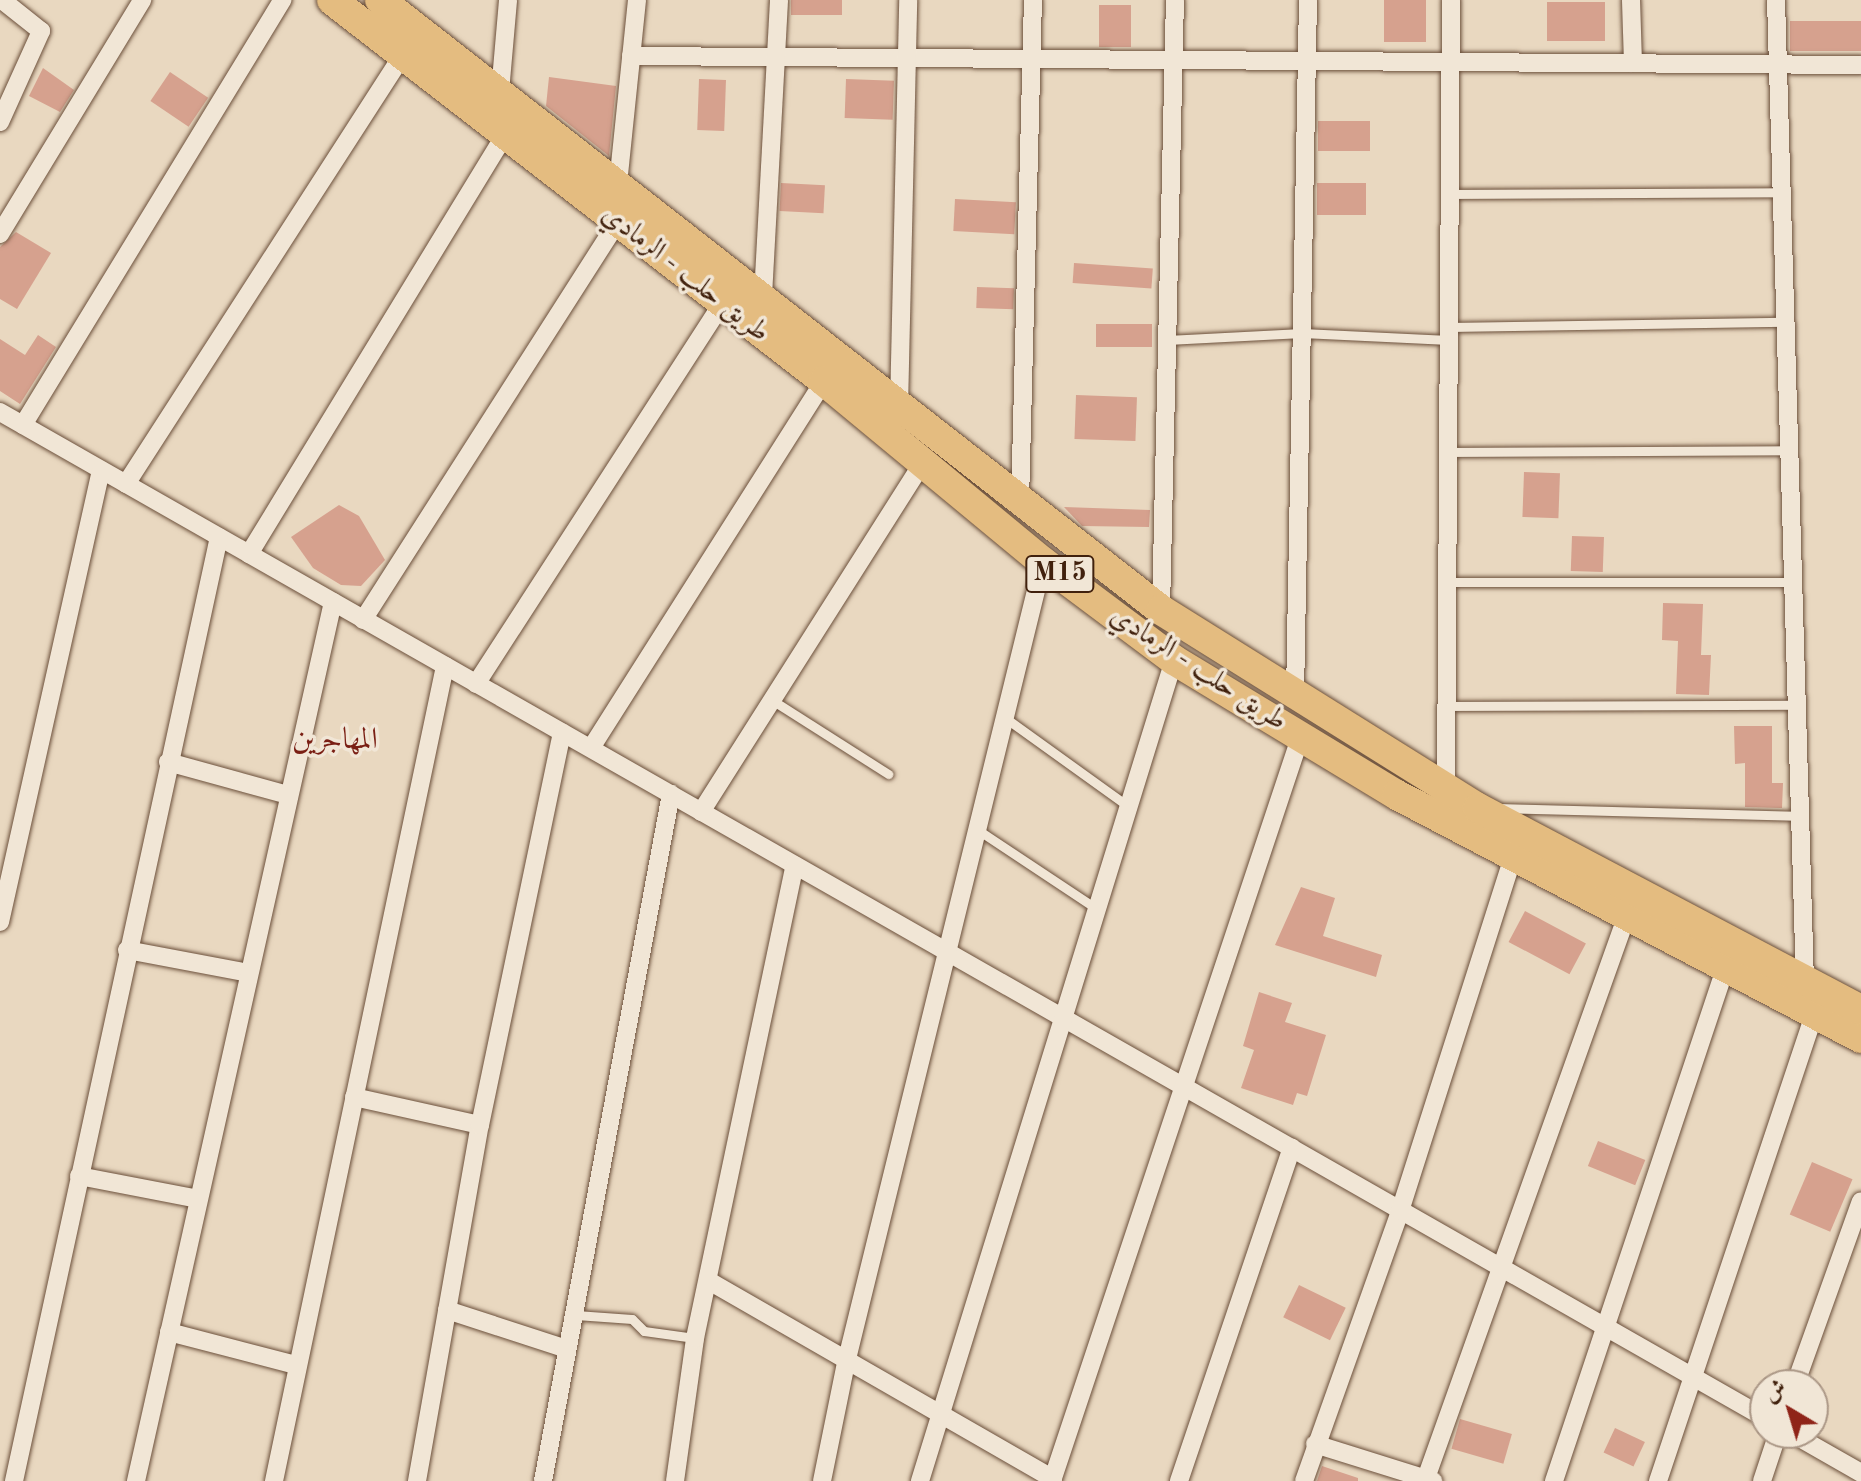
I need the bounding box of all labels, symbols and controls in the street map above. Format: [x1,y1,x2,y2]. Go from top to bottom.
street label: طريق حلب - الرمادي [594,198,776,350]
road number: M15 [1024,552,1096,596]
street label: طريق حلب - الرمادي [1103,599,1293,739]
district label: المهاجرين [292,722,378,758]
north arrow [1749,1369,1829,1449]
text: ش [1760,1376,1791,1407]

